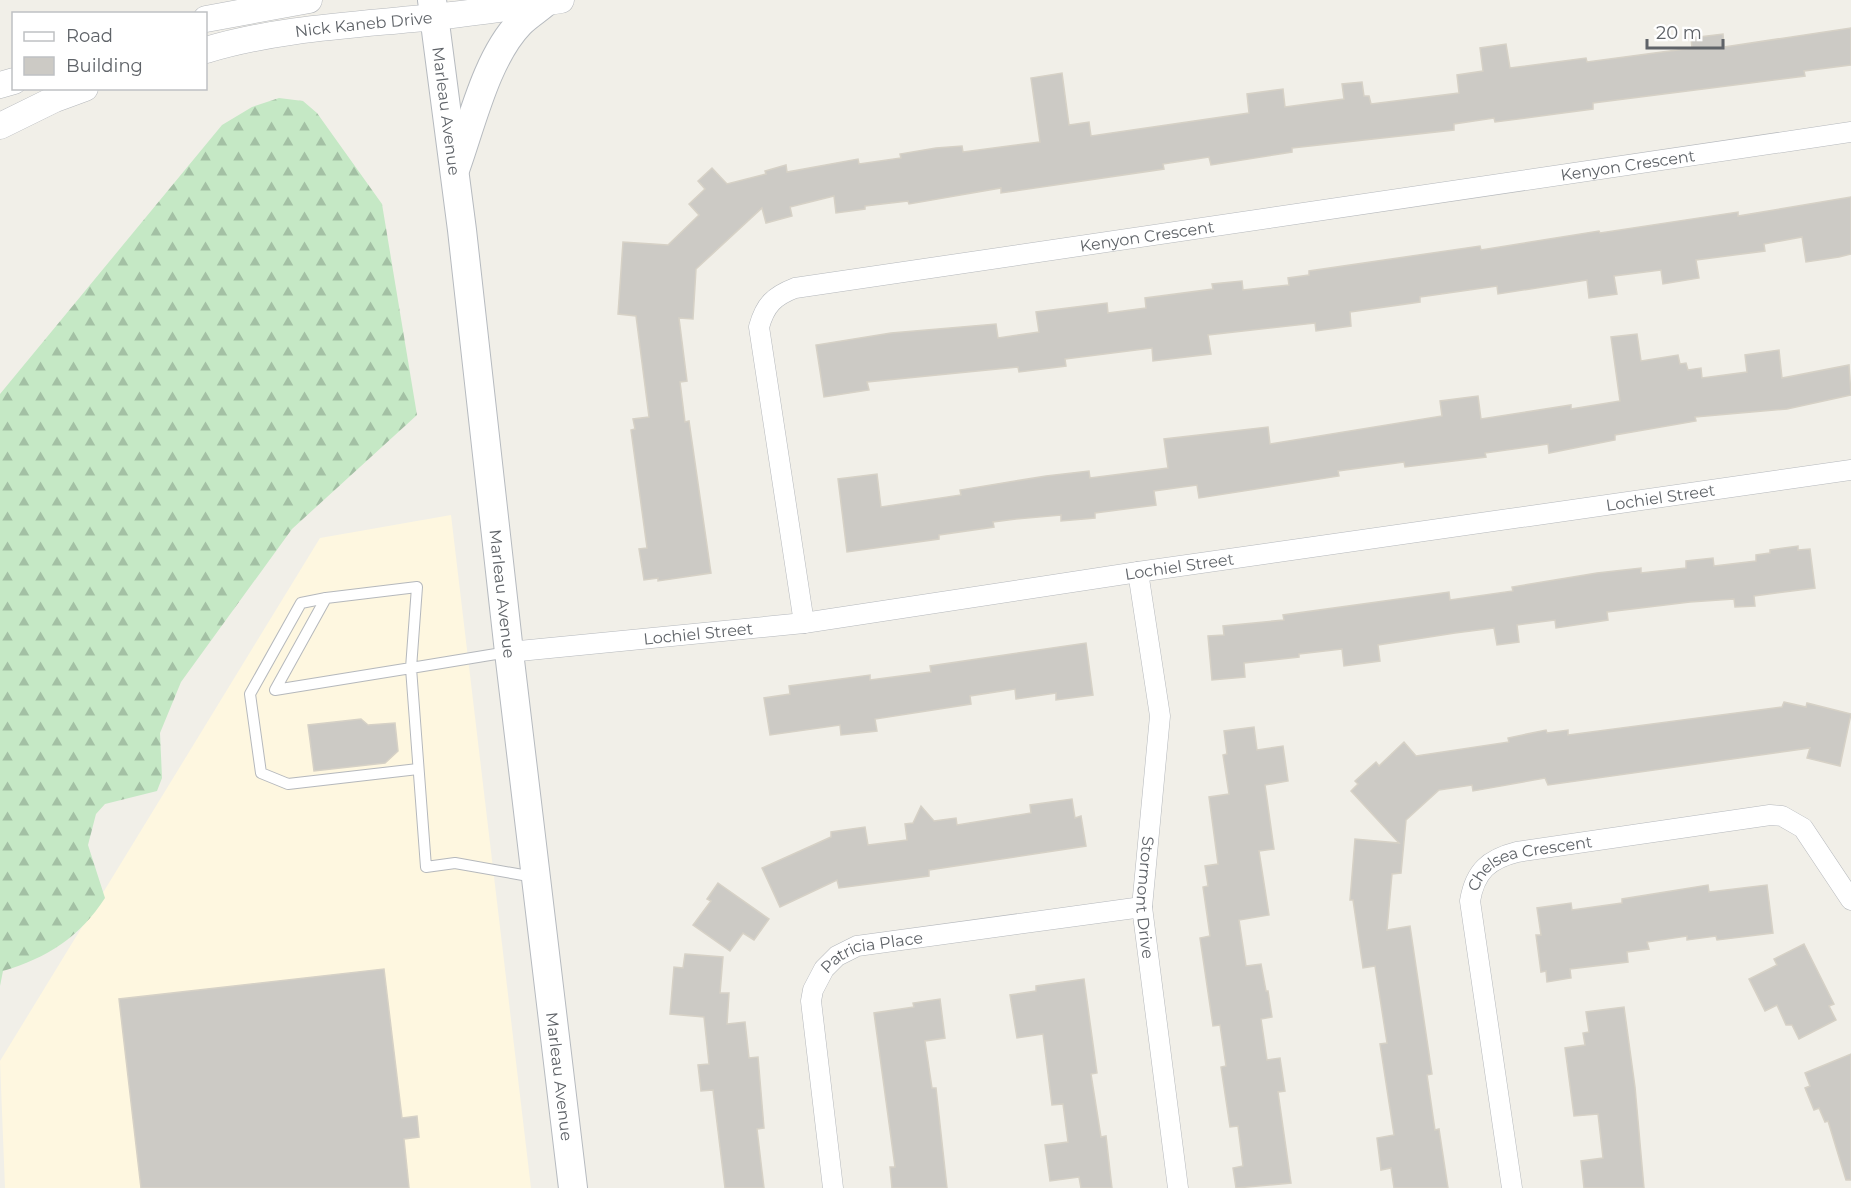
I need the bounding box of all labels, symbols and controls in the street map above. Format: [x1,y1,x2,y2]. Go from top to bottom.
street label: Nick Kaneb Drive [294,8,433,41]
legend [12,12,207,90]
scale bar [1647,12,1724,50]
text: 20 m [1656,22,1702,44]
text: Road [66,25,113,47]
street label: Marleau Avenue [429,46,464,177]
text: Building [66,55,143,77]
street label: Kenyon Crescent [1559,146,1697,184]
street label: Kenyon Crescent [1079,217,1216,255]
street label: Lochiel Street [1605,480,1717,514]
street label: Marleau Avenue [486,528,519,659]
street label: Lochiel Street [1123,549,1236,583]
street label: Lochiel Street [642,619,754,648]
street label: Chelsea Crescent [1463,832,1594,894]
street label: Stormont Drive [1132,835,1158,960]
street label: Patricia Place [816,928,924,977]
street label: Marleau Avenue [543,1011,577,1142]

